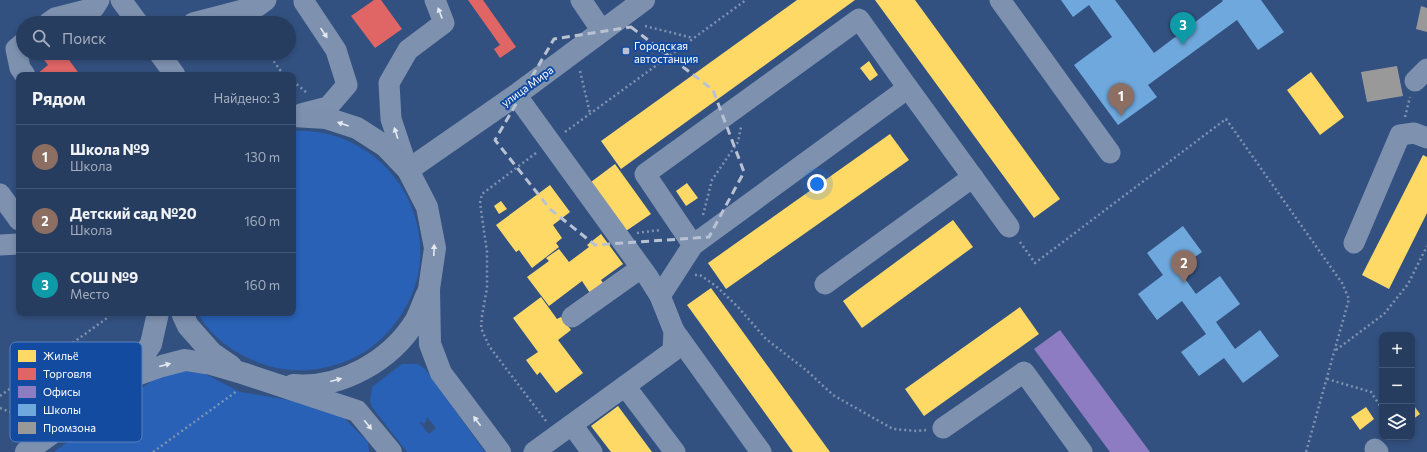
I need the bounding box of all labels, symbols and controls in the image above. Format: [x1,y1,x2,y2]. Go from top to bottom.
one-way arrow [437,7,443,19]
pin: 3 [1170,12,1196,45]
search box [16,16,296,60]
icon: search [30,27,52,49]
one-way arrow [321,27,328,39]
text: Поиск [62,29,106,47]
place label: Городская автостанция [634,39,698,65]
marker: Городская автостанция [621,46,631,56]
street label: улица Мира [498,63,556,109]
pin: 1 [1108,83,1134,116]
text: Рядом [32,88,86,109]
text: Найдено: 3 [213,90,280,106]
one-way arrow [337,120,349,126]
one-way arrow [392,126,398,138]
text: Школа №9 [70,140,150,158]
text: 1 [42,149,48,165]
text: 130 m [245,149,280,165]
text: Школа [70,158,112,174]
your location [807,174,827,194]
text: Детский сад №20 [70,204,197,222]
text: 2 [41,213,49,229]
text: 160 m [244,213,280,229]
text: Школа [70,222,112,238]
one-way arrow [430,244,437,257]
pin: 2 [1171,250,1197,283]
text: СОШ №9 [70,268,138,286]
text: 3 [41,277,49,293]
text: 160 m [244,277,280,293]
text: Место [70,286,110,302]
map controls [1379,332,1415,440]
button: + [1379,332,1415,368]
legend [10,342,142,442]
text: Жильё [43,349,79,362]
one-way arrow [159,362,171,368]
text: Торговля [43,367,92,380]
button: − [1379,368,1415,404]
one-way arrow [331,377,343,383]
text: Офисы [43,385,80,398]
text: Школы [43,403,81,416]
button: layers [1379,404,1415,440]
one-way arrow [473,415,481,426]
one-way arrow [363,419,372,430]
text: Промзона [43,421,96,434]

